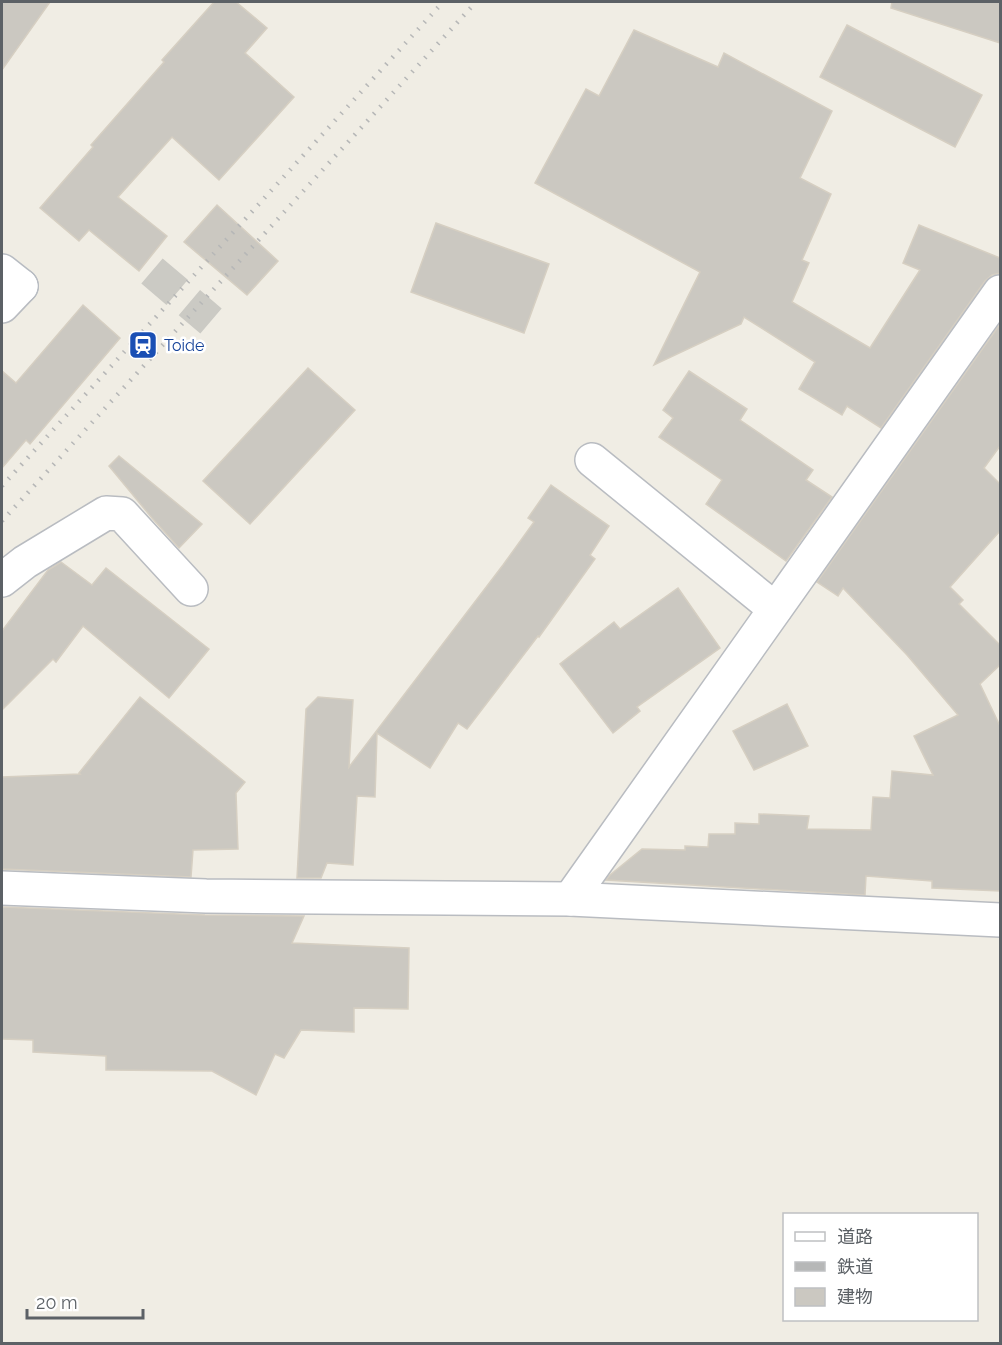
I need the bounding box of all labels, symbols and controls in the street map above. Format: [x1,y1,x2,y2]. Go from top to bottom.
station icon: Toide [127,329,159,361]
place label: Toide [164,336,204,355]
legend [783,1213,978,1321]
text: 道路 [837,1226,873,1247]
text: 鉄道 [837,1256,873,1277]
scale bar [27,1282,142,1320]
text: 建物 [837,1286,873,1307]
text: 20 m [36,1292,78,1313]

